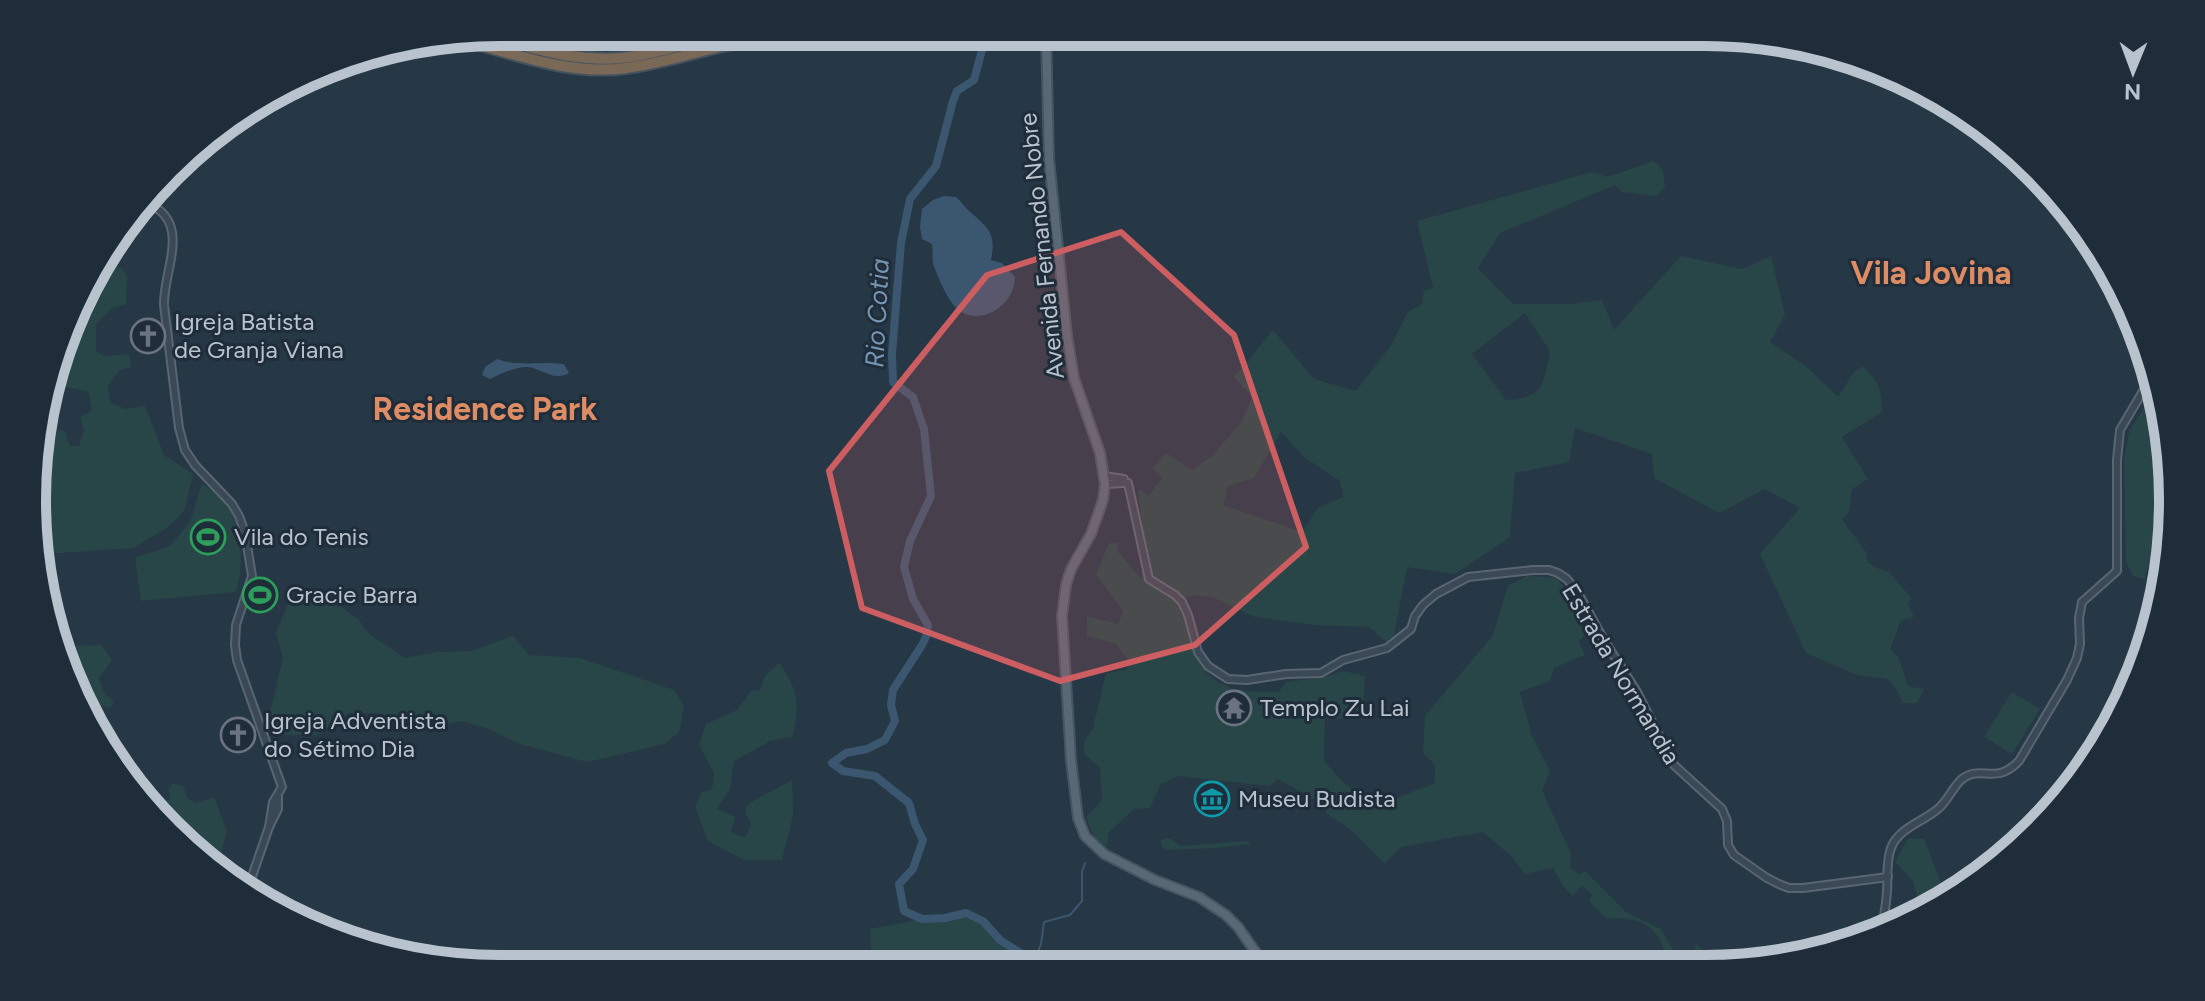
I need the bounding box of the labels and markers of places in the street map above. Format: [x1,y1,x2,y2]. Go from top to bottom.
place label: Igreja Batista de Granja Viana [174,307,344,364]
church icon: Igreja Batista de Granja Viana [129,317,167,355]
sports icon: Vila do Tenis [189,518,227,556]
place label: Vila do Tenis [234,522,369,551]
sports icon: Gracie Barra [241,576,279,614]
place label: Gracie Barra [286,580,418,609]
temple icon: Templo Zu Lai [1215,689,1253,727]
place label: Templo Zu Lai [1260,693,1410,722]
place label: Igreja Adventista do Sétimo Dia [264,706,446,763]
church icon: Igreja Adventista do Sétimo Dia [219,716,257,754]
museum icon: Museu Budista [1193,780,1231,818]
place label: Museu Budista [1238,784,1395,813]

